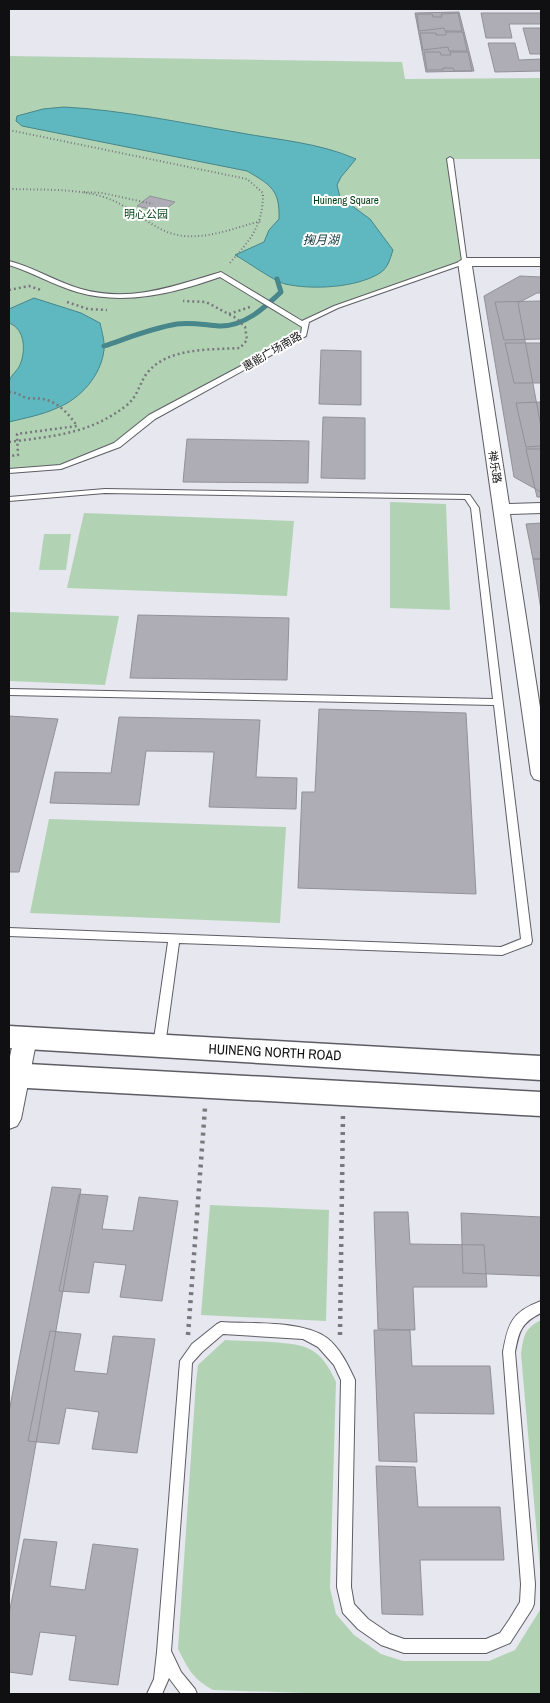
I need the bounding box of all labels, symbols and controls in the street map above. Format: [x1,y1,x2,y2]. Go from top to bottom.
park label: Huineng Square [313,193,379,207]
park label: 明心公园 [124,207,168,221]
water label: 掬月湖 [303,232,341,248]
street label: 惠能广场南路 [240,328,304,374]
street label: 禅乐路 [486,450,504,484]
street label: HUINENG NORTH ROAD [208,1040,342,1064]

